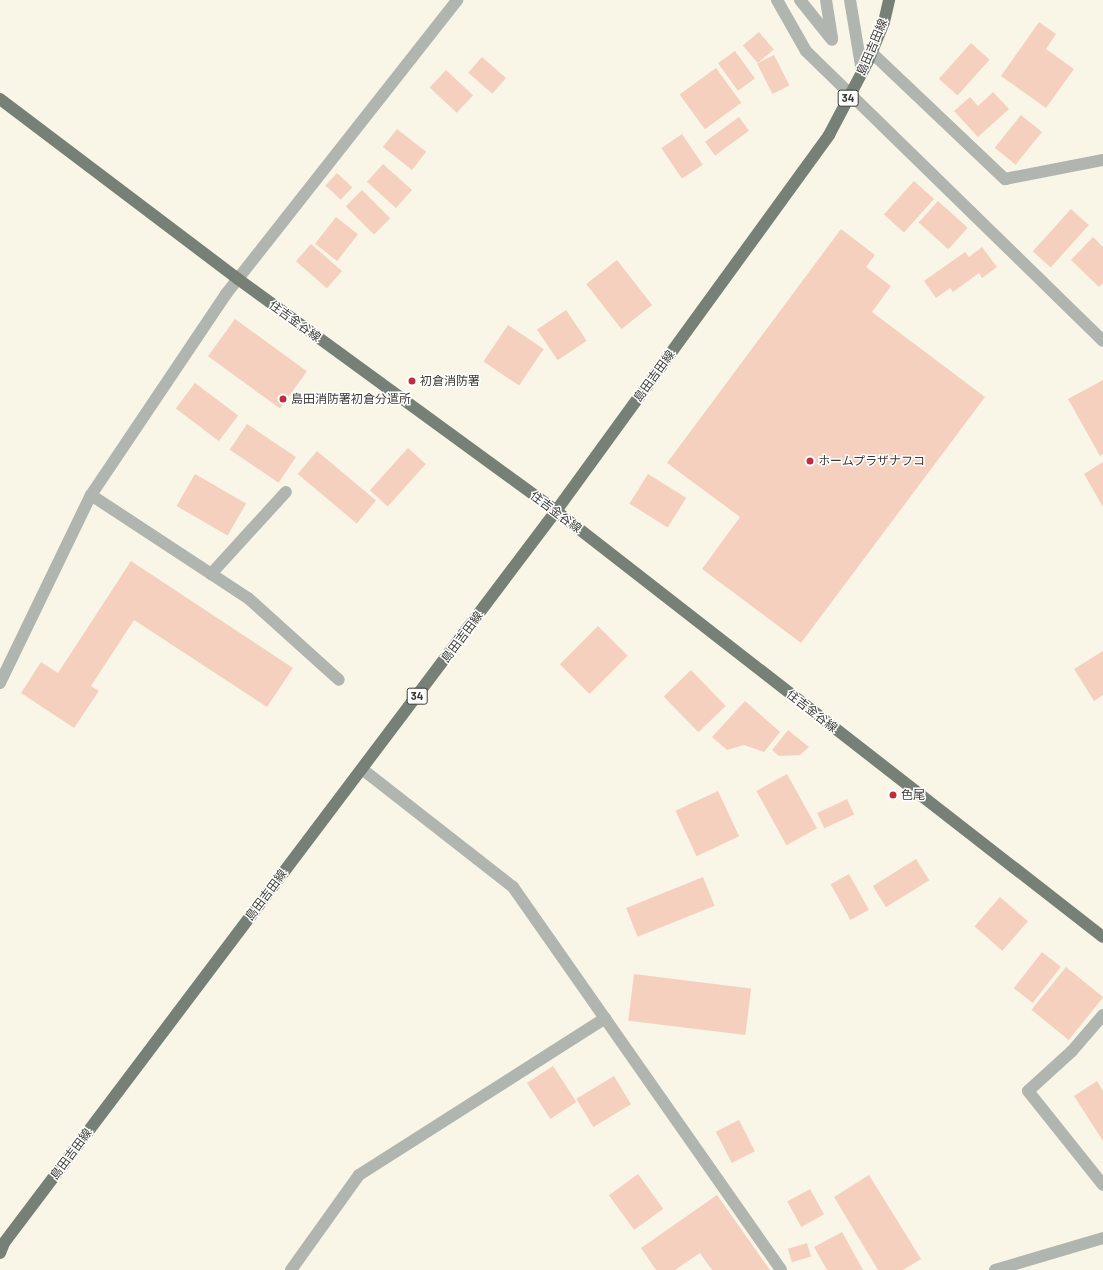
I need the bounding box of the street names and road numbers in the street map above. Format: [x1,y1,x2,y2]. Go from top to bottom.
street label: 島田吉田線 [854,17,890,77]
road number: 34 [837,89,859,107]
street label: 住吉金谷線 [266,298,324,344]
street label: 島田吉田線 [631,347,677,405]
street label: 住吉金谷線 [528,488,584,536]
street label: 島田吉田線 [438,609,486,665]
road number: 34 [406,687,428,705]
street label: 住吉金谷線 [784,687,840,735]
street label: 島田吉田線 [242,867,290,923]
street label: 島田吉田線 [47,1126,95,1182]

